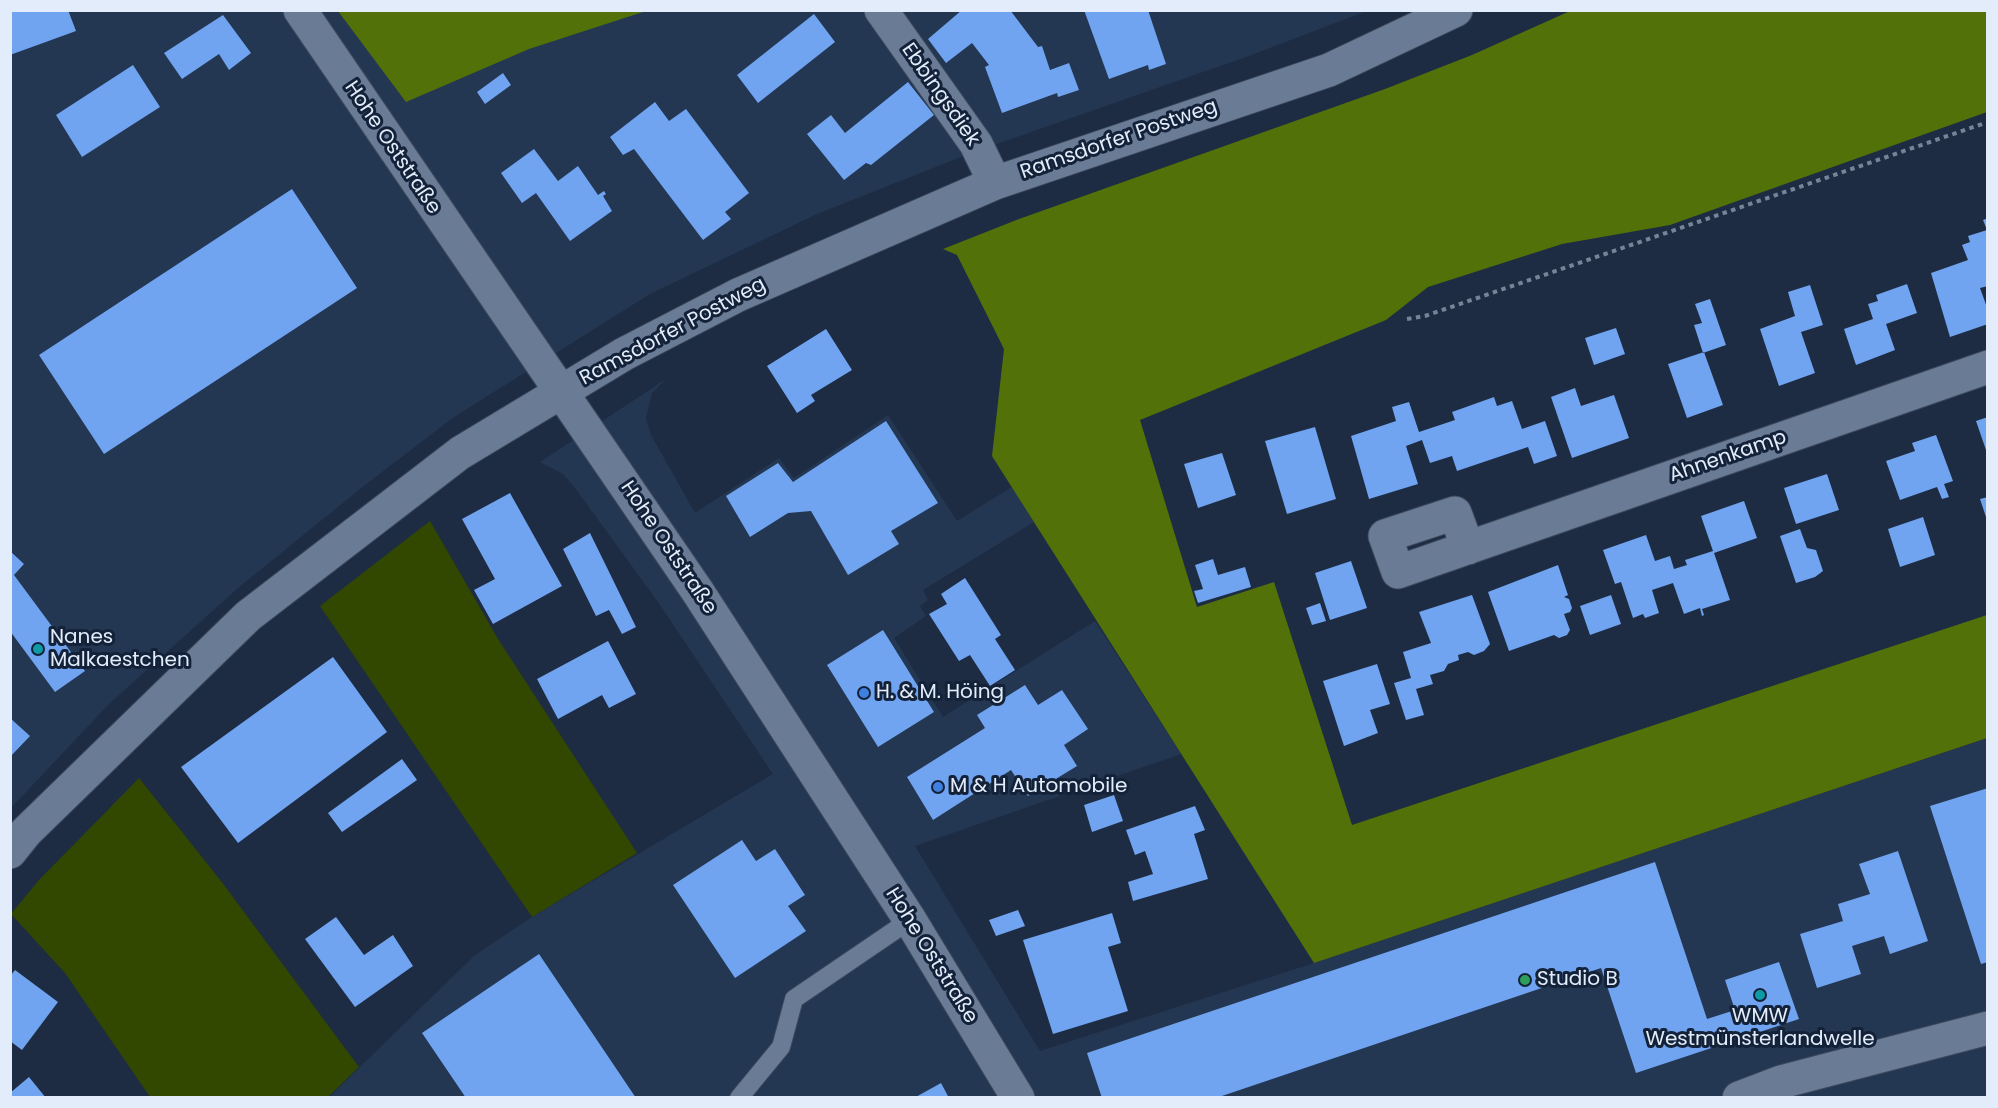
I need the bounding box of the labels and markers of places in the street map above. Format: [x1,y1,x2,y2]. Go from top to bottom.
place label: Nanes Malkaestchen [50,626,190,673]
marker: Nanes Malkaestchen [31,642,45,656]
place label: H. & M. Höing [876,681,1004,705]
marker: H. & M. Höing [857,686,871,700]
place label: M & H Automobile [950,775,1127,799]
marker: M & H Automobile [931,780,945,794]
place label: Studio B [1537,968,1618,992]
marker: Studio B [1518,973,1532,987]
marker: WMW Westmünsterlandwelle [1753,988,1767,1002]
place label: WMW Westmünsterlandwelle [1645,1005,1875,1052]

